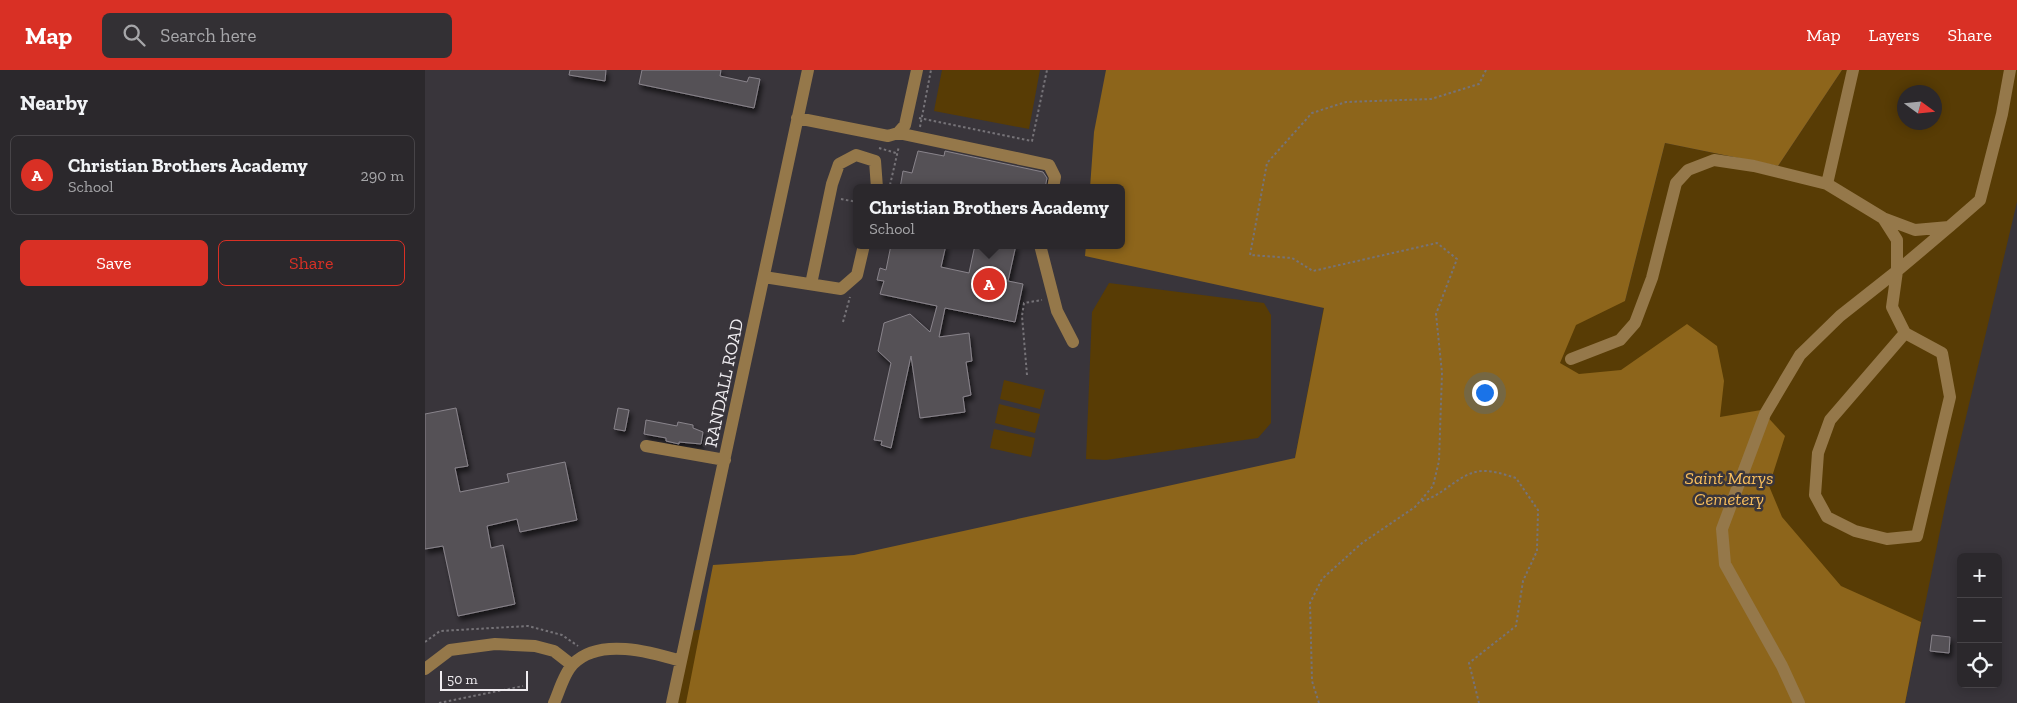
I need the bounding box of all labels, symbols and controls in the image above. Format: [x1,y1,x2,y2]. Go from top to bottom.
search box [102,13,452,58]
text: Map [25,21,72,50]
icon: search [120,21,148,49]
text: Search here [160,24,257,47]
text: Map [1806,24,1841,46]
text: Layers [1869,24,1920,46]
text: Share [1948,24,1992,46]
north arrow [1897,85,1942,130]
text: Nearby [20,90,88,115]
text: Christian Brothers Academy [68,154,307,177]
text: A [32,166,43,185]
text: 290 m [361,166,404,185]
text: School [68,177,114,196]
popup [853,184,1125,249]
text: Christian Brothers Academy [869,196,1109,219]
text: School [869,219,915,238]
button: Save [20,240,208,286]
button: Share [218,240,405,286]
pin: A [973,265,1005,303]
street label: RANDALL ROAD [700,317,748,449]
your location [1472,380,1498,406]
park label: Saint Marys Cemetery [1685,467,1773,510]
map controls [1957,553,2002,688]
button: + [1957,553,2002,598]
button: − [1957,598,2002,643]
button: locate [1957,643,2002,688]
scale bar [440,668,527,691]
text: 50 m [447,671,478,688]

